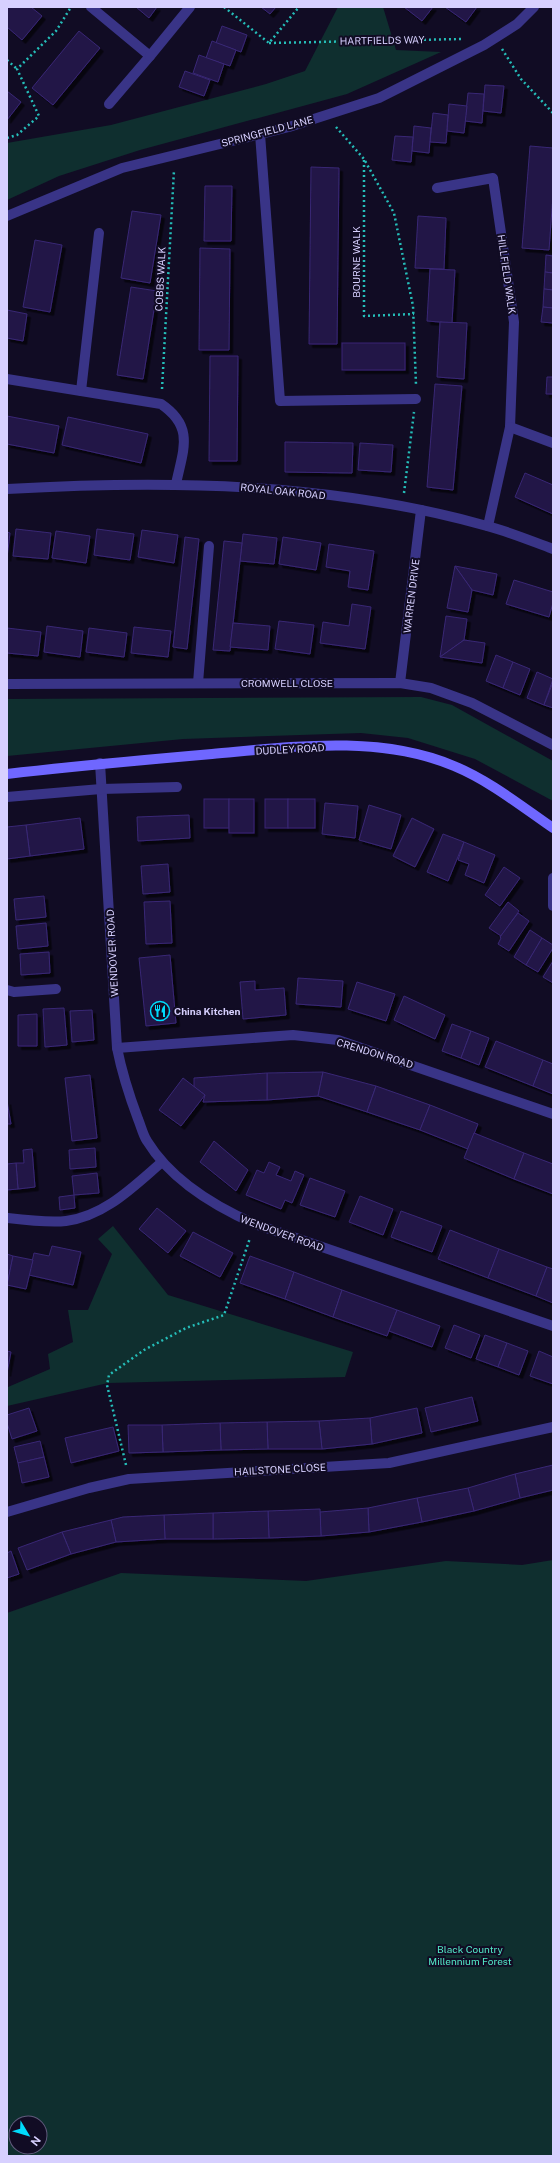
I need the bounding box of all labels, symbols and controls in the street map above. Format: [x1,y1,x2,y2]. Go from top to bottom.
street label: HARTFIELDS WAY [340,33,424,47]
street label: SPRINGFIELD LANE [220,113,314,149]
street label: BOURNE WALK [350,226,362,298]
street label: HILLFIELD WALK [495,234,519,315]
street label: COBBS WALK [152,246,168,312]
street label: ROYAL OAK ROAD [240,481,326,501]
street label: WARREN DRIVE [400,558,422,634]
street label: CROMWELL CLOSE [241,677,333,689]
street label: DUDLEY ROAD [255,741,325,757]
street label: WENDOVER ROAD [104,909,120,997]
restaurant icon: China Kitchen [149,1000,171,1022]
place label: China Kitchen [174,1005,241,1017]
street label: CRENDON ROAD [335,1036,415,1070]
street label: WENDOVER ROAD [239,1212,325,1254]
street label: HAILSTONE CLOSE [234,1461,326,1477]
park label: Black Country Millennium Forest [428,1943,512,1967]
north arrow [8,2115,48,2155]
text: N [29,2134,43,2148]

